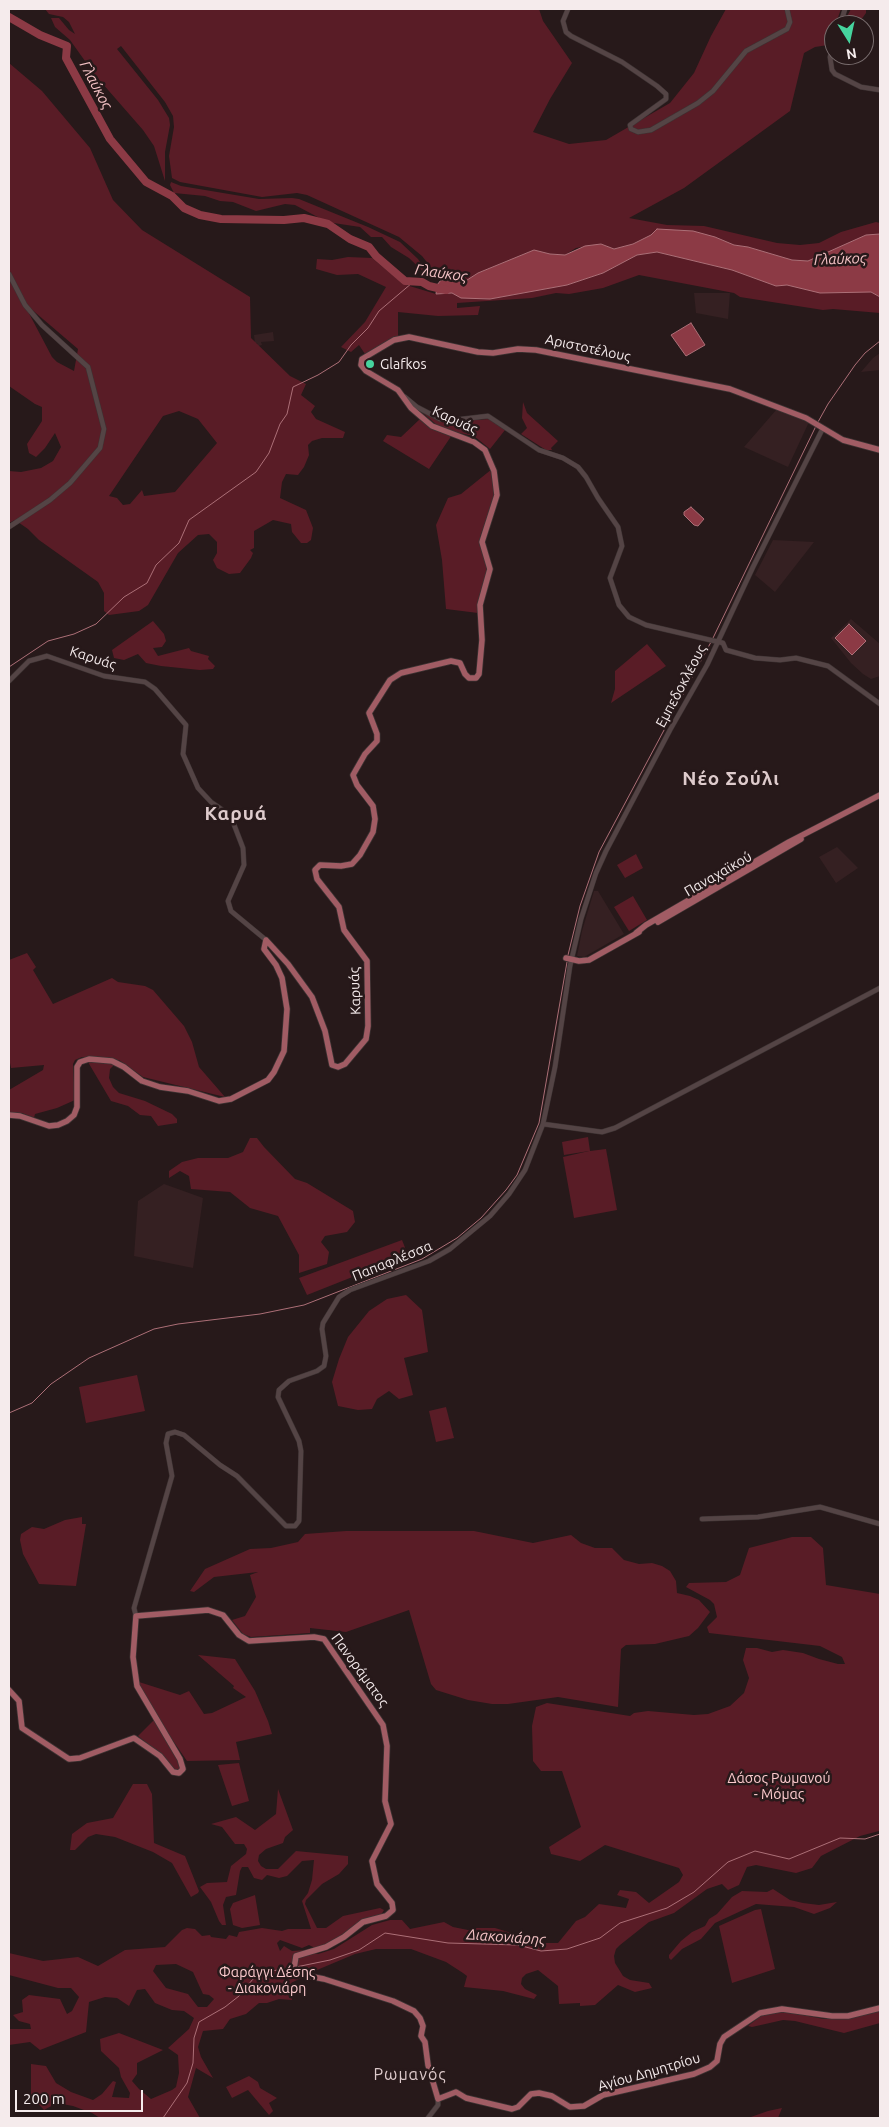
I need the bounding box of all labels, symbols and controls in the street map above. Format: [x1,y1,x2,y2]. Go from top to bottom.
north arrow [824,15,874,65]
text: N [845,45,858,63]
water label: Γλαύκος [76,58,116,112]
water label: Γλαύκος [813,249,867,269]
water label: Γλαύκος [414,260,468,286]
street label: Αριστοτέλους [544,331,632,365]
place label: Glafkos [380,356,427,372]
marker: Glafkos [364,358,376,370]
street label: Καρυάς [430,402,480,438]
street label: Εμπεδοκλέους [652,642,710,730]
street label: Καρυάς [68,643,118,673]
district label: Νέο Σούλι [681,768,781,790]
district label: Καρυά [204,803,268,825]
street label: Παναχαϊκού [681,848,755,900]
street label: Καρυάς [346,967,364,1015]
street label: Παπαφλέσσα [350,1237,434,1285]
street label: Πανοράματος [328,1630,392,1710]
park label: Δάσος Ρωμανού - Μόμας [727,1770,831,1802]
water label: Διακονιάρης [466,1925,546,1949]
park label: Φαράγγι Δέσης - Διακονιάρη [219,1964,315,1996]
street label: Αγίου Δημητρίου [596,2049,702,2095]
district label: Ρωμανός [373,2065,447,2085]
scale bar [18,2080,145,2112]
text: 200 m [23,2090,65,2107]

